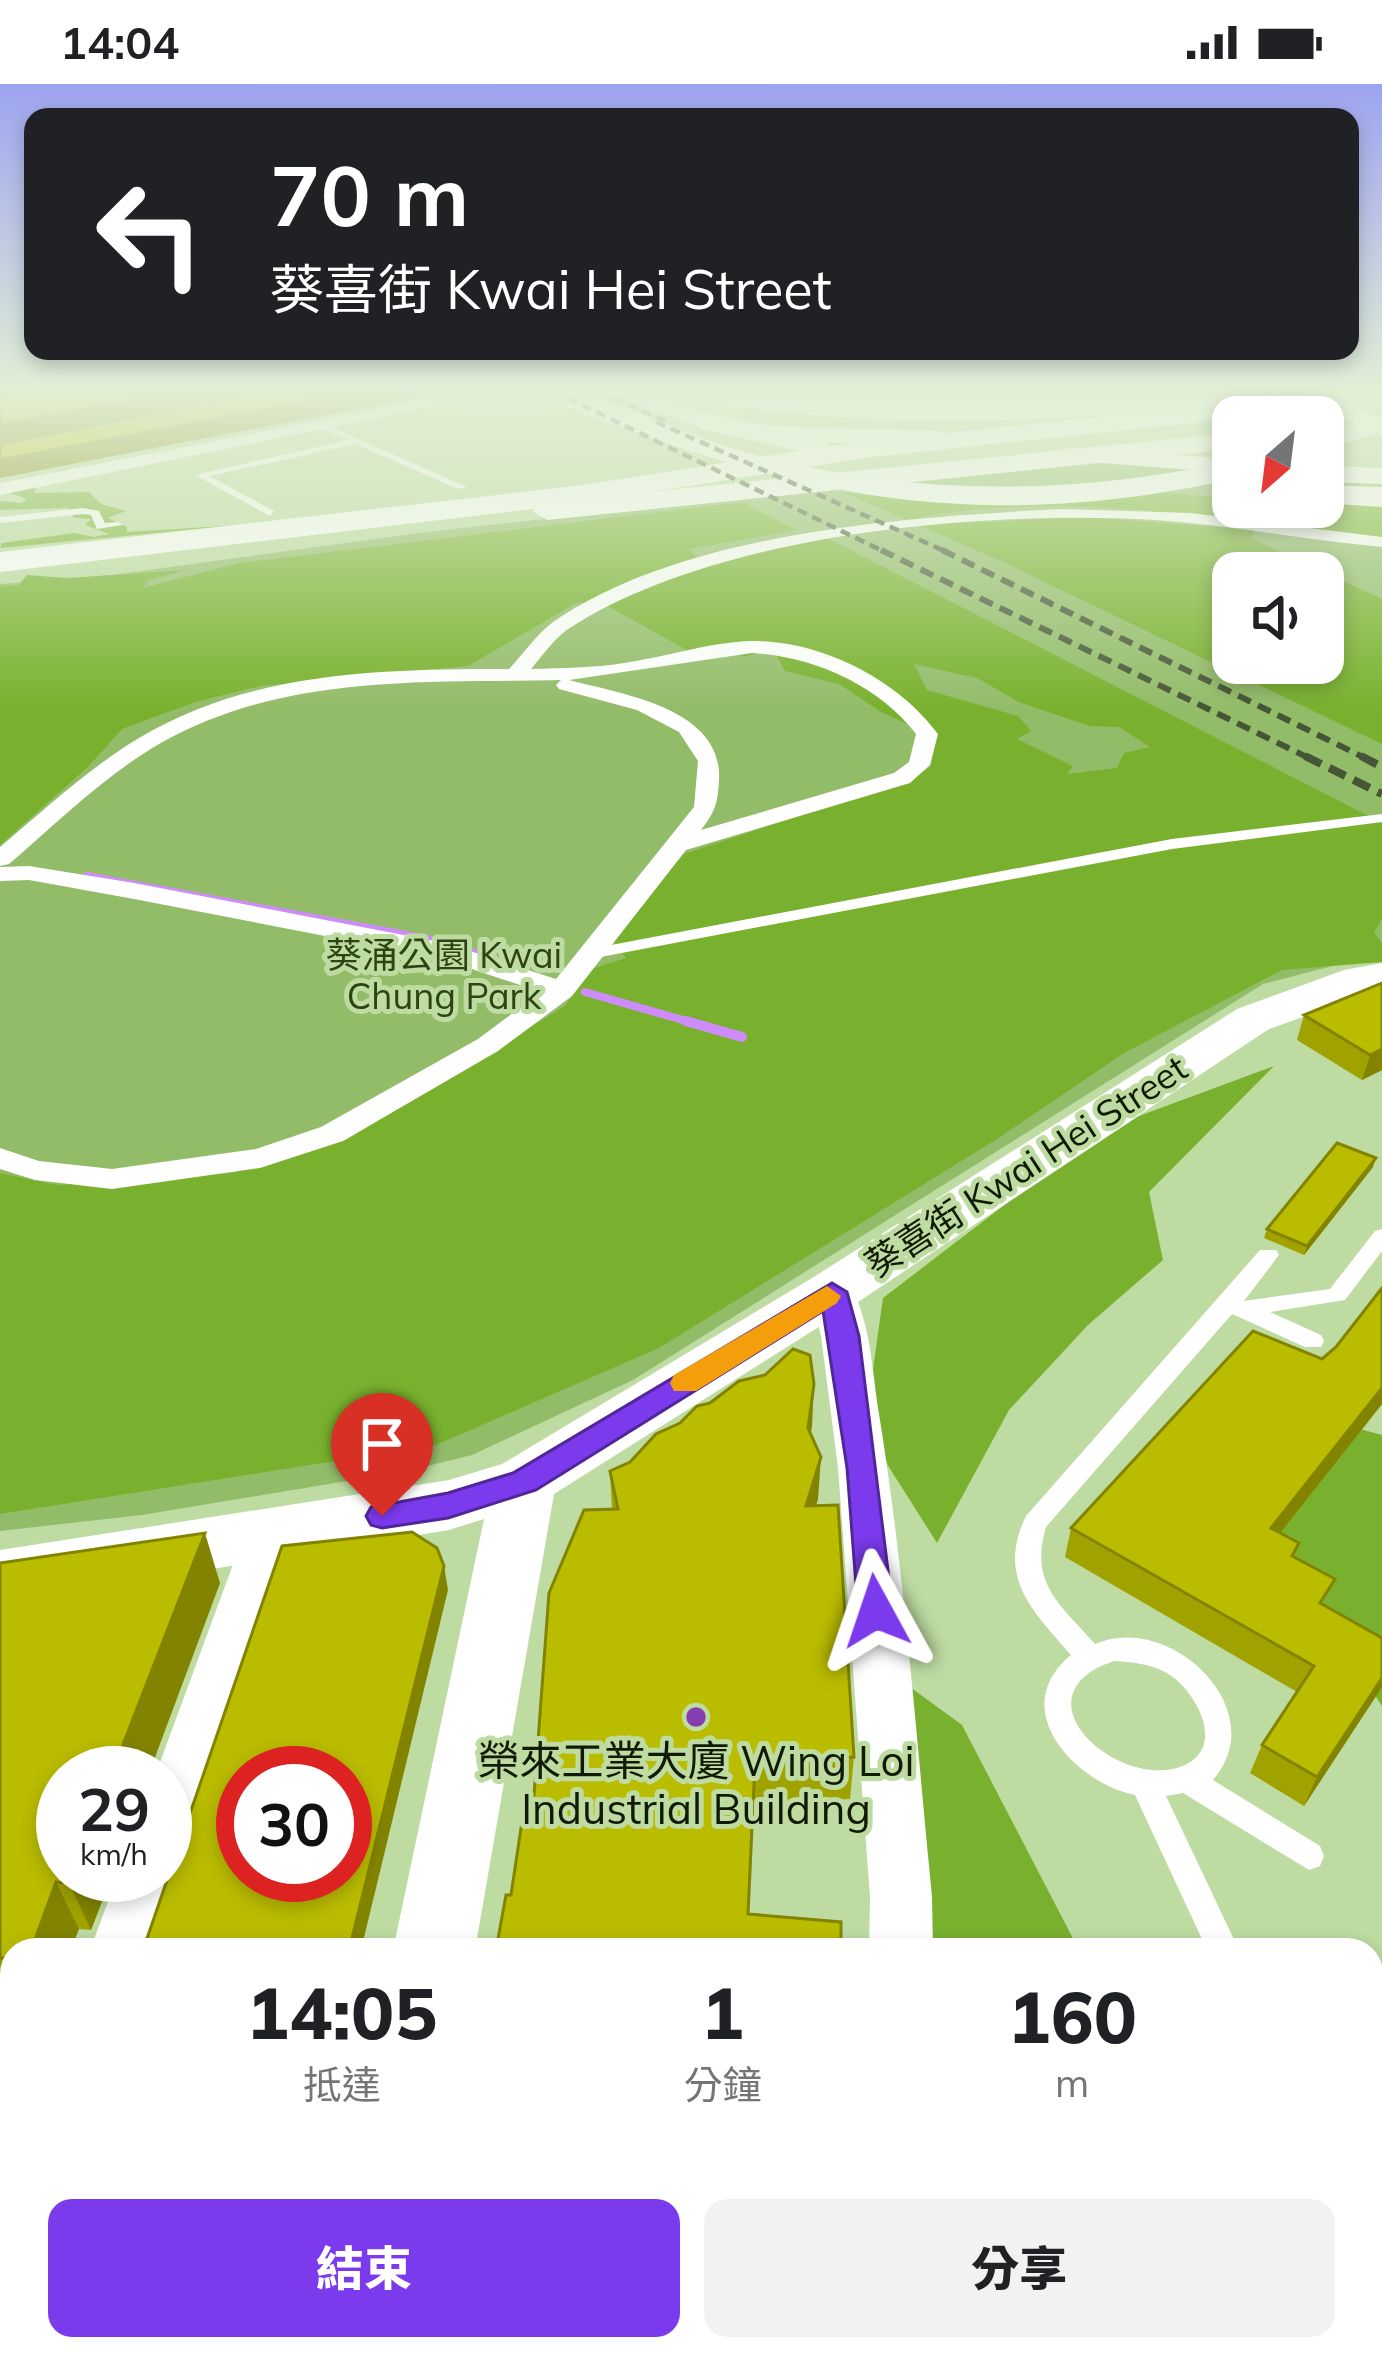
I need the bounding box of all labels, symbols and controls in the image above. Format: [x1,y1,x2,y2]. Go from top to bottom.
text: 14:04 [60,14,179,70]
text: 70 m [270,142,469,247]
icon: left [72,156,228,312]
text: 葵喜街 Kwai Hei Street [270,255,832,323]
north arrow [1212,396,1344,528]
map controls [1212,396,1344,684]
button: sound [1212,552,1344,684]
park label: 葵涌公園 Kwai Chung Park [326,932,562,1018]
street label: 葵喜街 Kwai Hei Street [856,1045,1195,1286]
pin [331,1393,433,1516]
icon: arrive [349,1411,415,1477]
position arrow [813,1548,939,1674]
marker: 榮來工業大廈 Wing Loi Industrial Building [683,1704,709,1730]
place label: 榮來工業大廈 Wing Loi Industrial Building [477,1734,915,1835]
speed limit sign: 30 [216,1746,372,1902]
text: 29 [78,1771,150,1846]
text: km/h [80,1835,148,1873]
text: 14:05 [246,1967,437,2057]
text: 1 [701,1967,744,2057]
text: 160 [1007,1971,1137,2061]
text: m [1055,2058,1089,2107]
text: 抵達 [303,2060,381,2109]
text: 分鐘 [683,2060,761,2109]
button: 結束 [48,2199,680,2337]
button: 分享 [704,2199,1335,2337]

